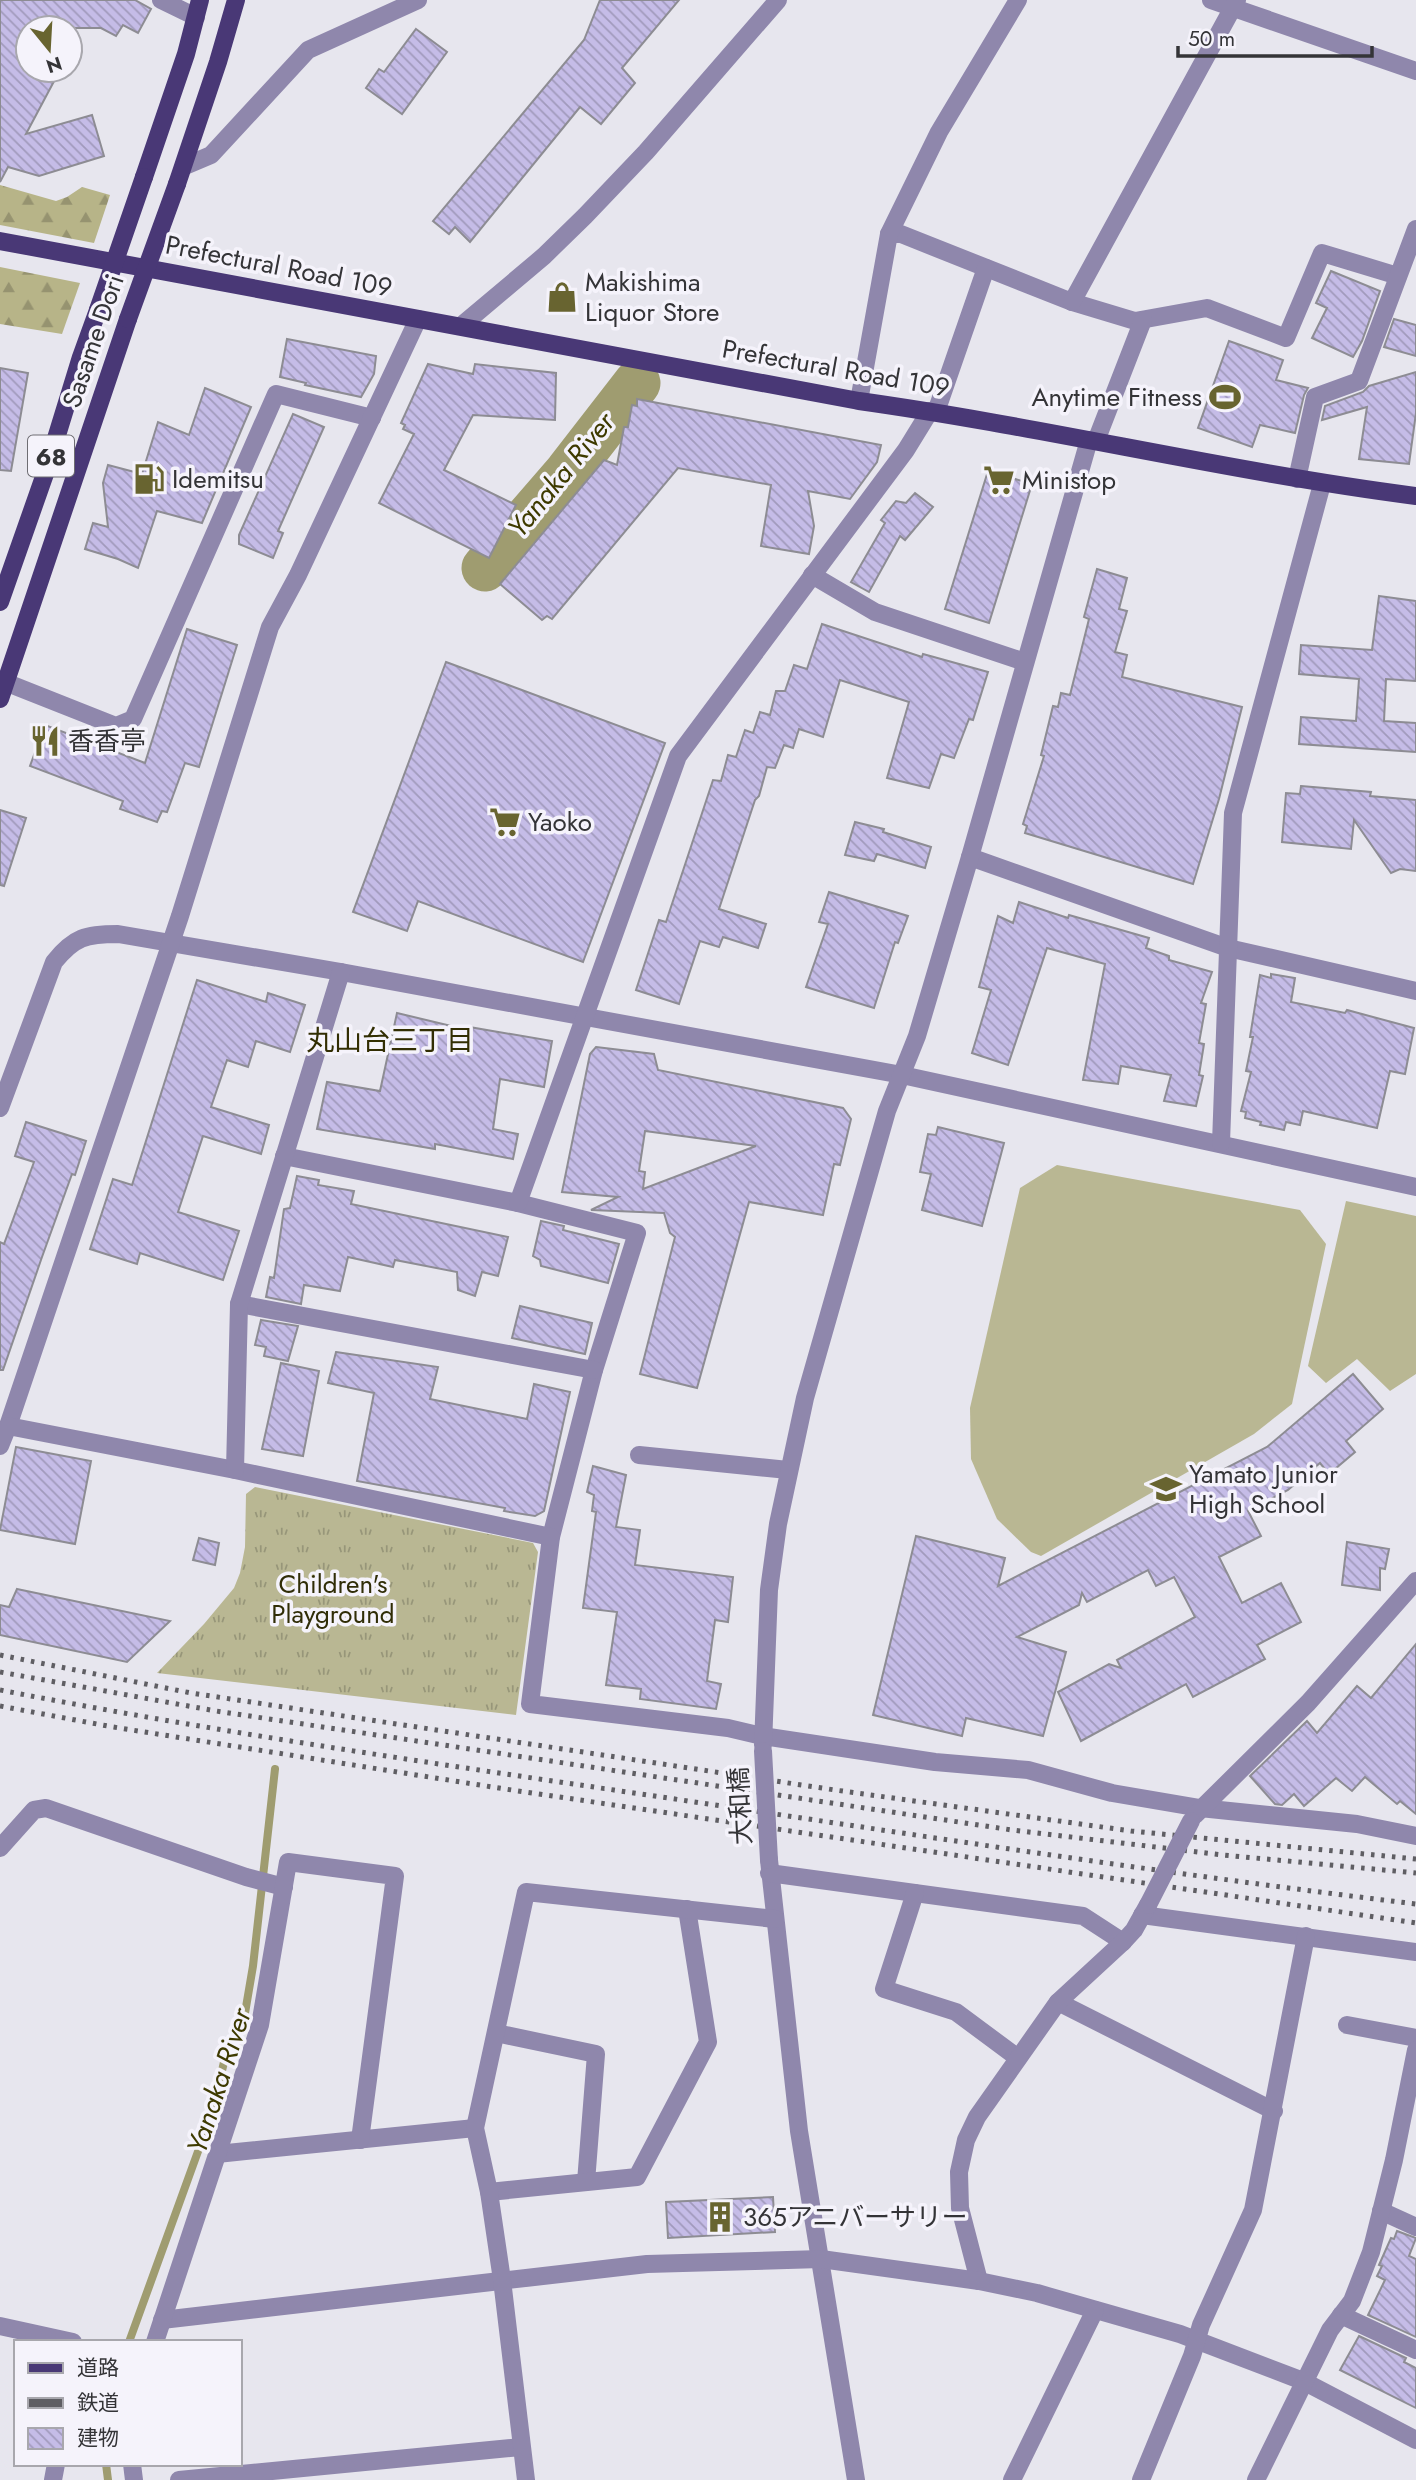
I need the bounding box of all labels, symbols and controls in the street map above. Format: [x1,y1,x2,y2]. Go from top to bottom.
north arrow [14,14,84,84]
scale bar [1178,14,1372,58]
text: 50 m [1188,24,1235,54]
text: N [43,50,65,80]
street label: Prefectural Road 109 [162,225,396,307]
place label: Makishima Liquor Store [585,263,719,331]
street label: Sasame Dori [52,269,134,413]
shop icon: Makishima Liquor Store [545,280,579,314]
street label: Prefectural Road 109 [719,329,953,407]
place label: Anytime Fitness [1031,378,1202,416]
sports icon: Anytime Fitness [1208,380,1242,414]
water label: Yanaka River [498,402,625,546]
road number: 68 [28,435,74,476]
place label: Idemitsu [172,460,264,498]
place label: Ministop [1022,461,1116,499]
fuel station icon: Idemitsu [132,462,166,496]
supermarket icon: Ministop [982,463,1016,497]
place label: 香香亭 [68,722,146,760]
restaurant icon: 香香亭 [28,724,62,758]
place label: Yaoko [528,803,592,841]
supermarket icon: Yaoko [488,805,522,839]
district label: 丸山台三丁目 [306,1020,474,1061]
place label: Yamato Junior High School [1189,1455,1338,1523]
school or university icon: Yamato Junior High School [1149,1472,1183,1506]
park label: Children's Playground [271,1565,395,1633]
street label: 大和橋 [719,1766,761,1846]
water label: Yanaka River [176,2001,262,2159]
place label: 365アニバーサリー [743,2198,968,2236]
building icon: 365アニバーサリー [703,2200,737,2234]
legend [14,2340,242,2466]
text: 道路 [77,2353,119,2383]
text: 鉄道 [77,2388,119,2418]
text: 建物 [77,2423,119,2453]

